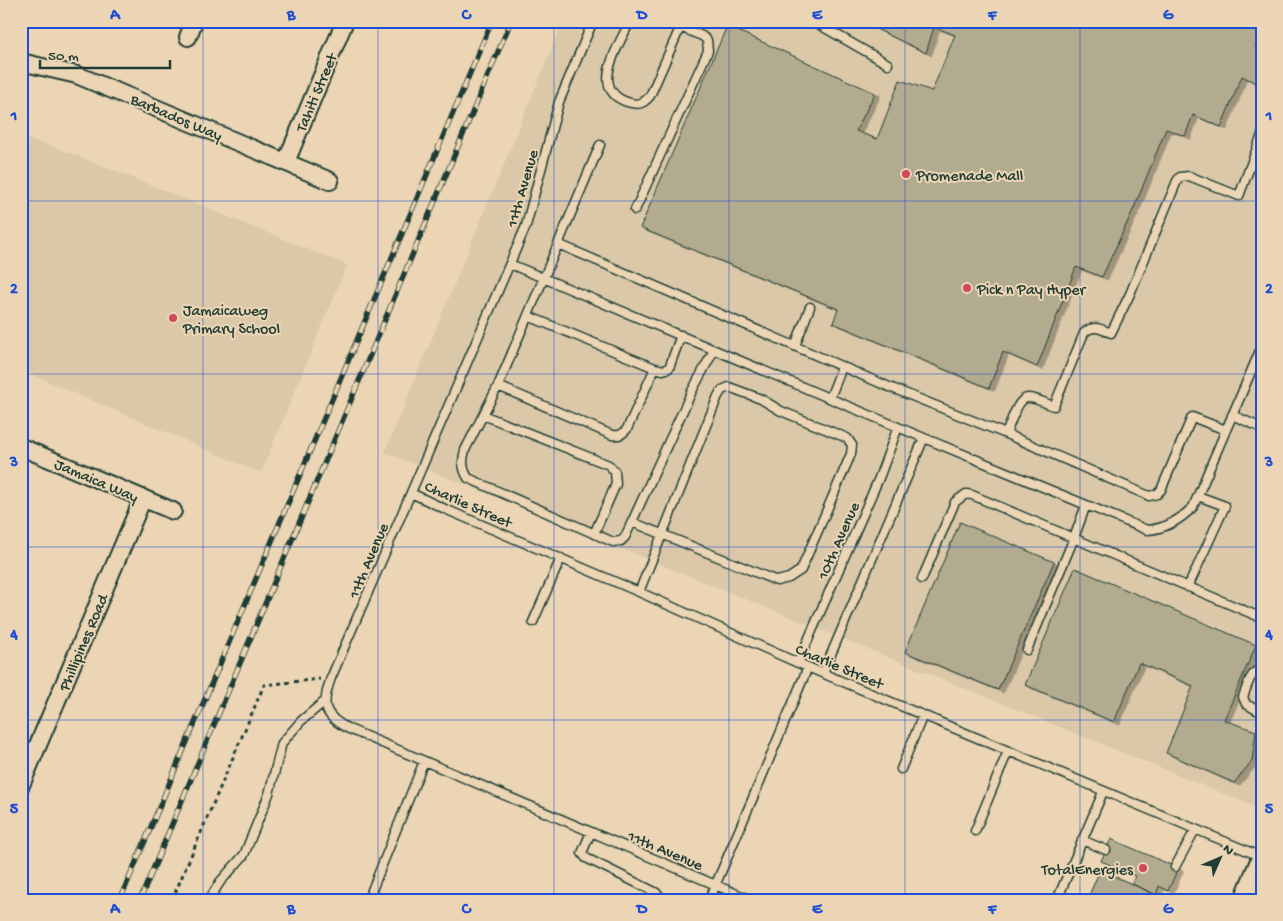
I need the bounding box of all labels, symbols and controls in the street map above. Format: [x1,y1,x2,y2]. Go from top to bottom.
text: A [109,7,121,26]
text: B [286,7,296,26]
text: C [461,7,472,26]
text: D [635,7,648,26]
text: E [812,7,823,26]
text: F [987,7,998,26]
text: G [1163,7,1174,26]
scale bar [40,38,170,70]
text: 50 m [48,48,79,66]
street label: Tahiti Street [293,50,344,136]
street label: Barbados Way [126,91,224,147]
text: 1 [10,108,17,127]
text: 1 [1265,108,1272,127]
street label: 11th Avenue [504,147,545,231]
marker: Promenade Mall [900,168,912,180]
place label: Promenade Mall [915,168,1023,187]
text: 2 [10,281,18,300]
text: 2 [1265,281,1273,300]
marker: Pick n Pay Hyper [961,282,973,294]
place label: Pick n Pay Hyper [976,282,1087,301]
place label: Jamaicaweg Primary School [182,303,280,340]
marker: Jamaicaweg Primary School [167,312,179,324]
text: 3 [9,454,18,473]
text: 3 [1264,454,1273,473]
street label: Jamaica Way [51,456,141,509]
street label: Charlie Street [421,479,515,534]
street label: 10th Avenue [814,499,866,584]
street label: 11th Avenue [345,520,395,603]
street label: Phillipines Road [56,591,115,696]
text: 4 [9,627,18,646]
text: 4 [1264,627,1273,646]
street label: Charlie Street [792,641,887,696]
text: 5 [10,801,19,820]
text: 5 [1265,801,1274,820]
street label: 11th Avenue [623,827,706,877]
north arrow [1196,834,1246,884]
text: N [1218,841,1237,860]
place label: TotalEnergies [1040,862,1134,881]
marker: TotalEnergies [1137,862,1149,874]
text: A [109,901,121,920]
text: B [286,901,296,920]
text: C [461,901,472,920]
text: D [635,901,648,920]
text: E [812,901,823,920]
text: F [987,901,998,920]
text: G [1163,901,1174,920]

